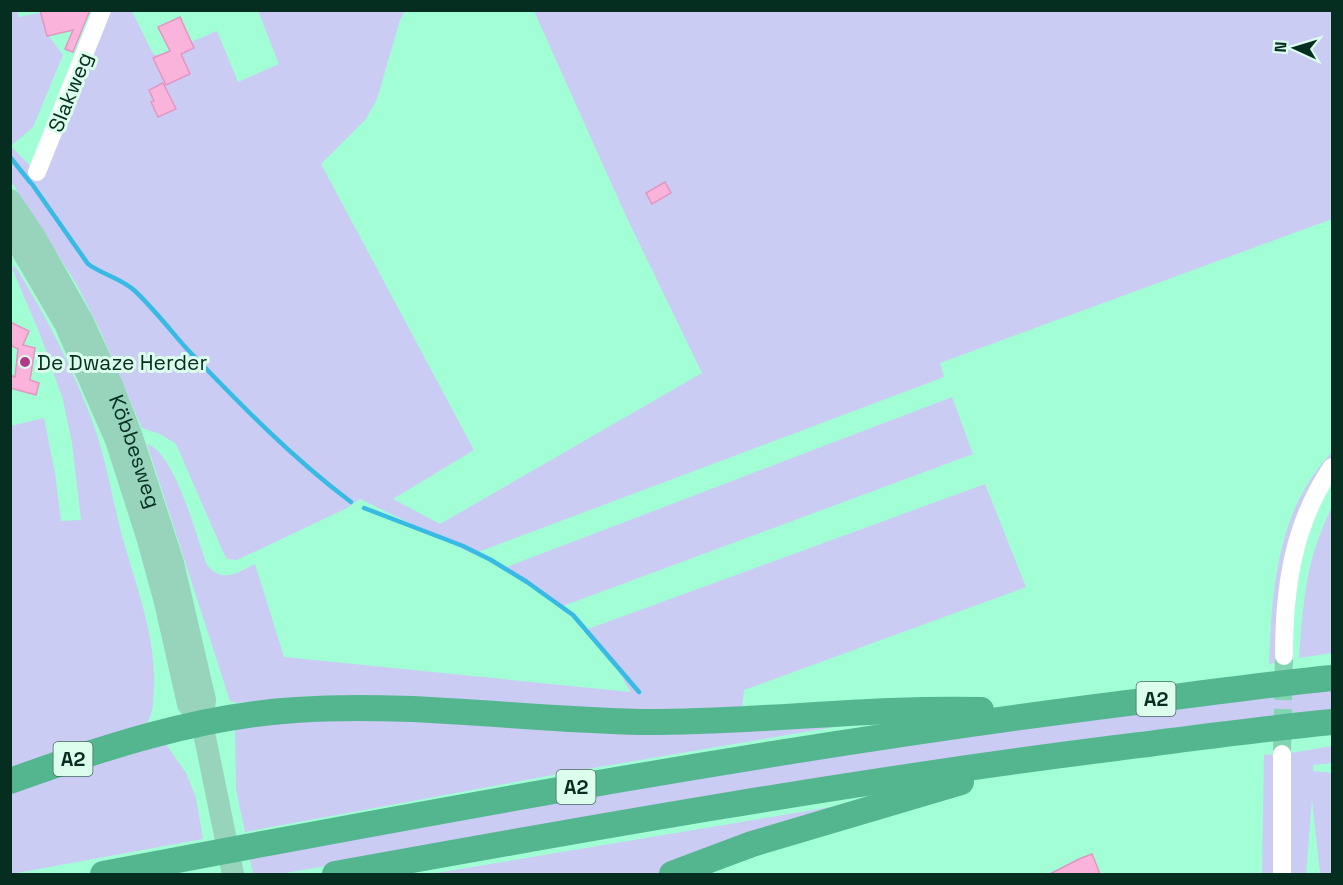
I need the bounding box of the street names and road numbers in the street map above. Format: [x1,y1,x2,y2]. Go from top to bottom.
street label: Slakweg [42,48,98,136]
street label: Köbbesweg [103,391,168,511]
road number: A2 [1136,682,1176,716]
road number: A2 [54,742,92,776]
road number: A2 [556,770,596,804]

